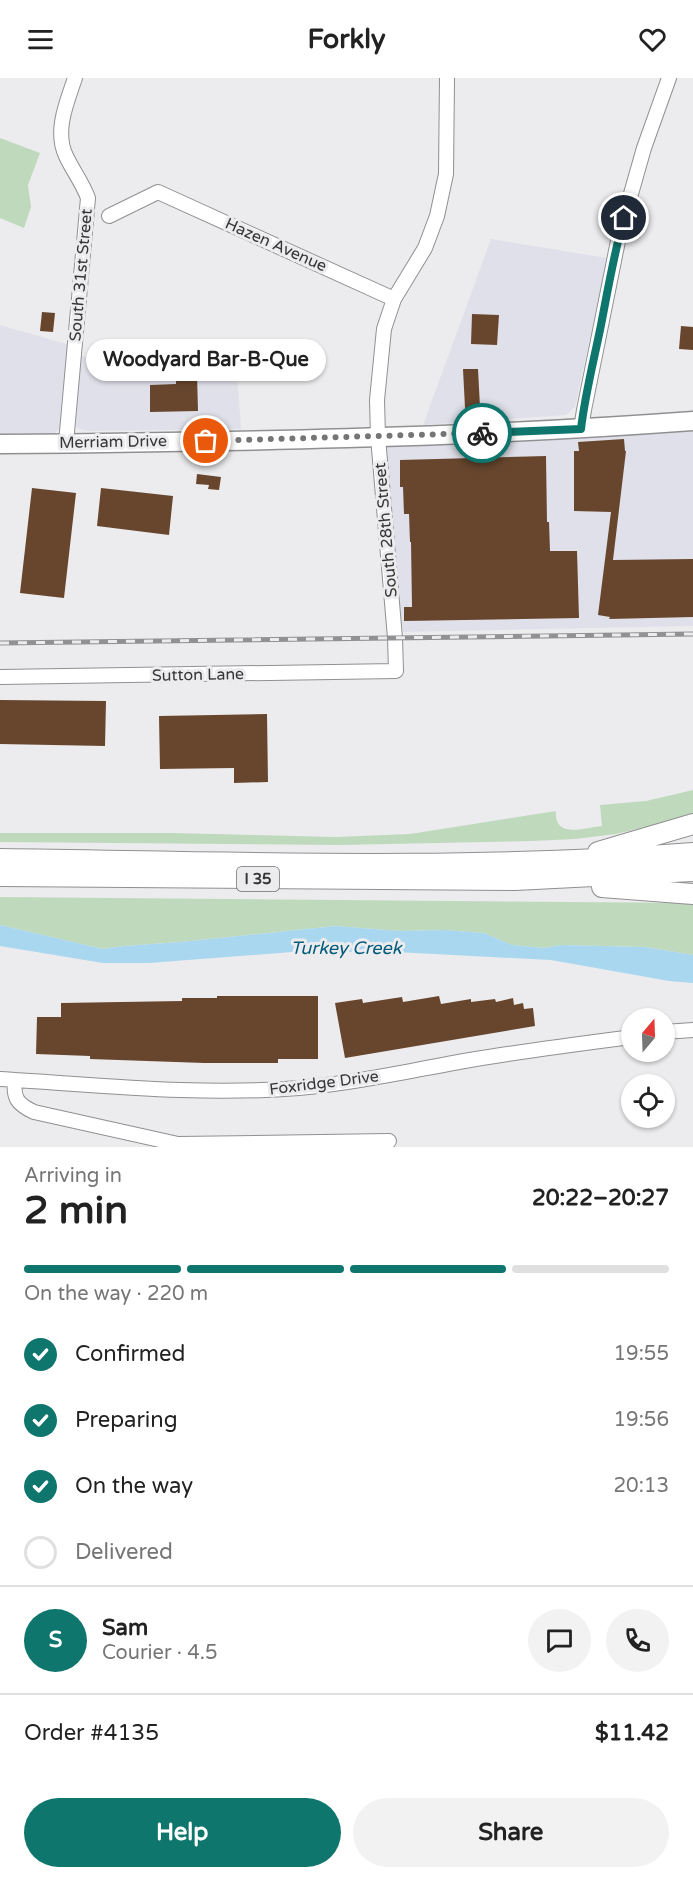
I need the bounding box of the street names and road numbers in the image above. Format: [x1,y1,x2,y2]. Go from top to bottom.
street label: South 31st Street [65,208,97,342]
street label: Hazen Avenue [222,214,330,276]
street label: Merriam Drive [59,431,167,453]
street label: South 28th Street [370,462,402,598]
street label: Sutton Lane [152,664,244,686]
road number: I 35 [237,867,279,891]
street label: Foxridge Drive [268,1066,380,1100]

